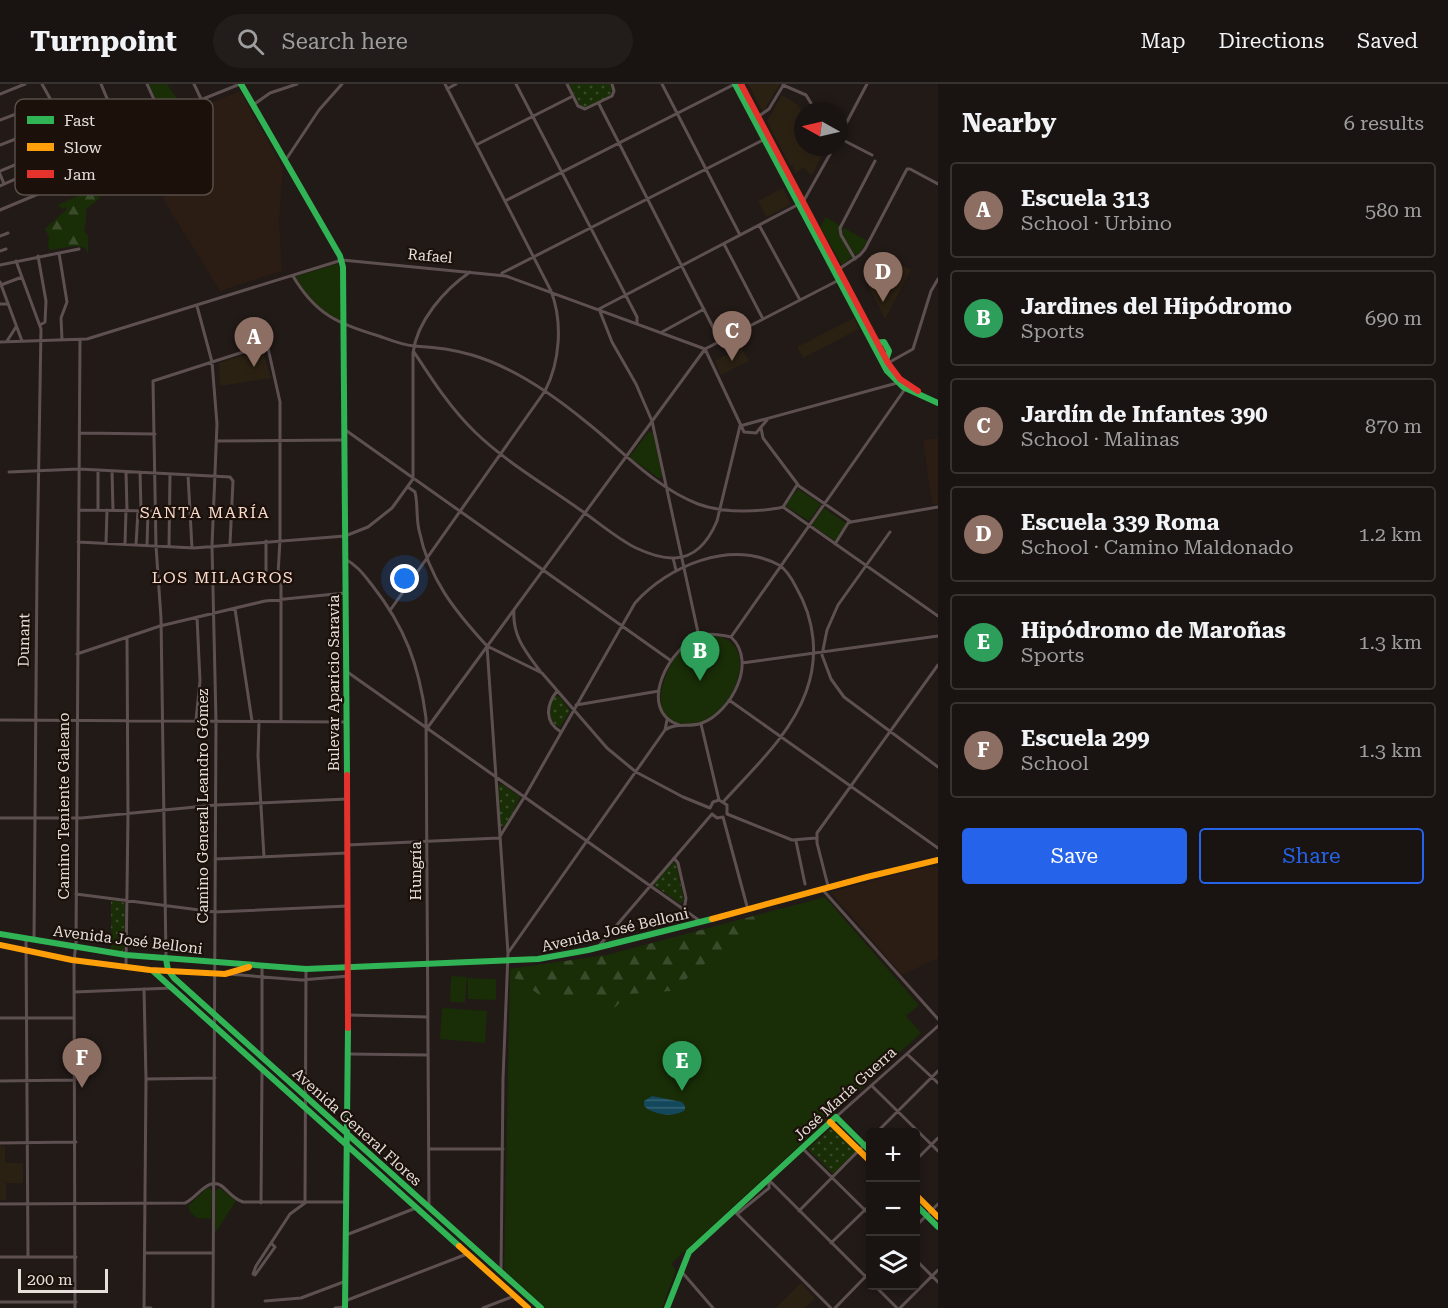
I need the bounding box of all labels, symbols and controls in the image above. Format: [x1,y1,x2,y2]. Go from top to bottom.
search box [213,14,633,68]
text: Turnpoint [30,25,177,58]
icon: search [234,25,267,58]
text: Search here [282,29,408,54]
text: Map [1141,29,1185,53]
text: Directions [1218,29,1324,53]
text: Saved [1357,29,1418,53]
legend [15,99,213,195]
north arrow [794,102,848,156]
text: Nearby [962,108,1056,138]
text: Fast [64,111,95,130]
text: 6 results [1344,111,1424,135]
text: Slow [64,138,102,157]
text: Jam [64,165,96,184]
text: Escuela 313 [1021,186,1150,211]
text: A [976,198,991,222]
text: 580 m [1365,198,1422,222]
text: School · Urbino [1021,211,1172,235]
street label: Rafael [407,245,453,267]
pin: D [864,252,902,302]
text: Jardines del Hipódromo [1021,294,1292,319]
text: B [976,306,991,330]
text: 690 m [1365,306,1422,330]
pin: C [712,312,752,361]
pin: A [234,318,274,367]
text: Sports [1021,319,1084,343]
text: Jardín de Infantes 390 [1021,402,1268,427]
text: C [977,414,991,438]
text: 870 m [1365,414,1422,438]
text: School · Malinas [1021,427,1179,451]
district label: SANTA MARÍA [140,503,270,522]
text: Escuela 339 Roma [1021,510,1219,535]
text: D [975,522,992,546]
text: 1.2 km [1358,522,1422,546]
text: School · Camino Maldonado [1021,535,1293,559]
your location [390,564,419,593]
district label: LOS MILAGROS [152,568,294,587]
street label: Bulevar Aparicio Saravia [325,595,343,771]
street label: Dunant [15,612,33,667]
text: Hipódromo de Maroñas [1021,618,1286,643]
text: E [977,630,990,654]
text: 1.3 km [1358,630,1422,654]
pin: B [680,632,720,681]
text: Sports [1021,643,1084,667]
street label: Camino General Leandro Gómez [194,689,212,923]
street label: Camino Teniente Galeano [55,712,73,900]
text: Escuela 299 [1021,726,1150,751]
text: F [977,738,990,762]
text: 1.3 km [1358,738,1422,762]
text: School [1021,751,1089,775]
button: Save [962,828,1187,884]
button: Share [1199,828,1424,884]
street label: Hungría [407,841,425,901]
street label: Avenida José Belloni [540,904,690,956]
street label: Avenida José Belloni [52,922,204,958]
pin: F [62,1038,101,1088]
pin: E [662,1042,702,1091]
street label: José María Guerra [790,1043,900,1145]
street label: Avenida General Flores [289,1064,425,1190]
map controls [866,1128,920,1290]
button: + [866,1128,920,1182]
button: − [866,1182,920,1236]
button: layers [866,1236,920,1290]
scale bar [18,1266,108,1294]
text: 200 m [27,1270,73,1289]

